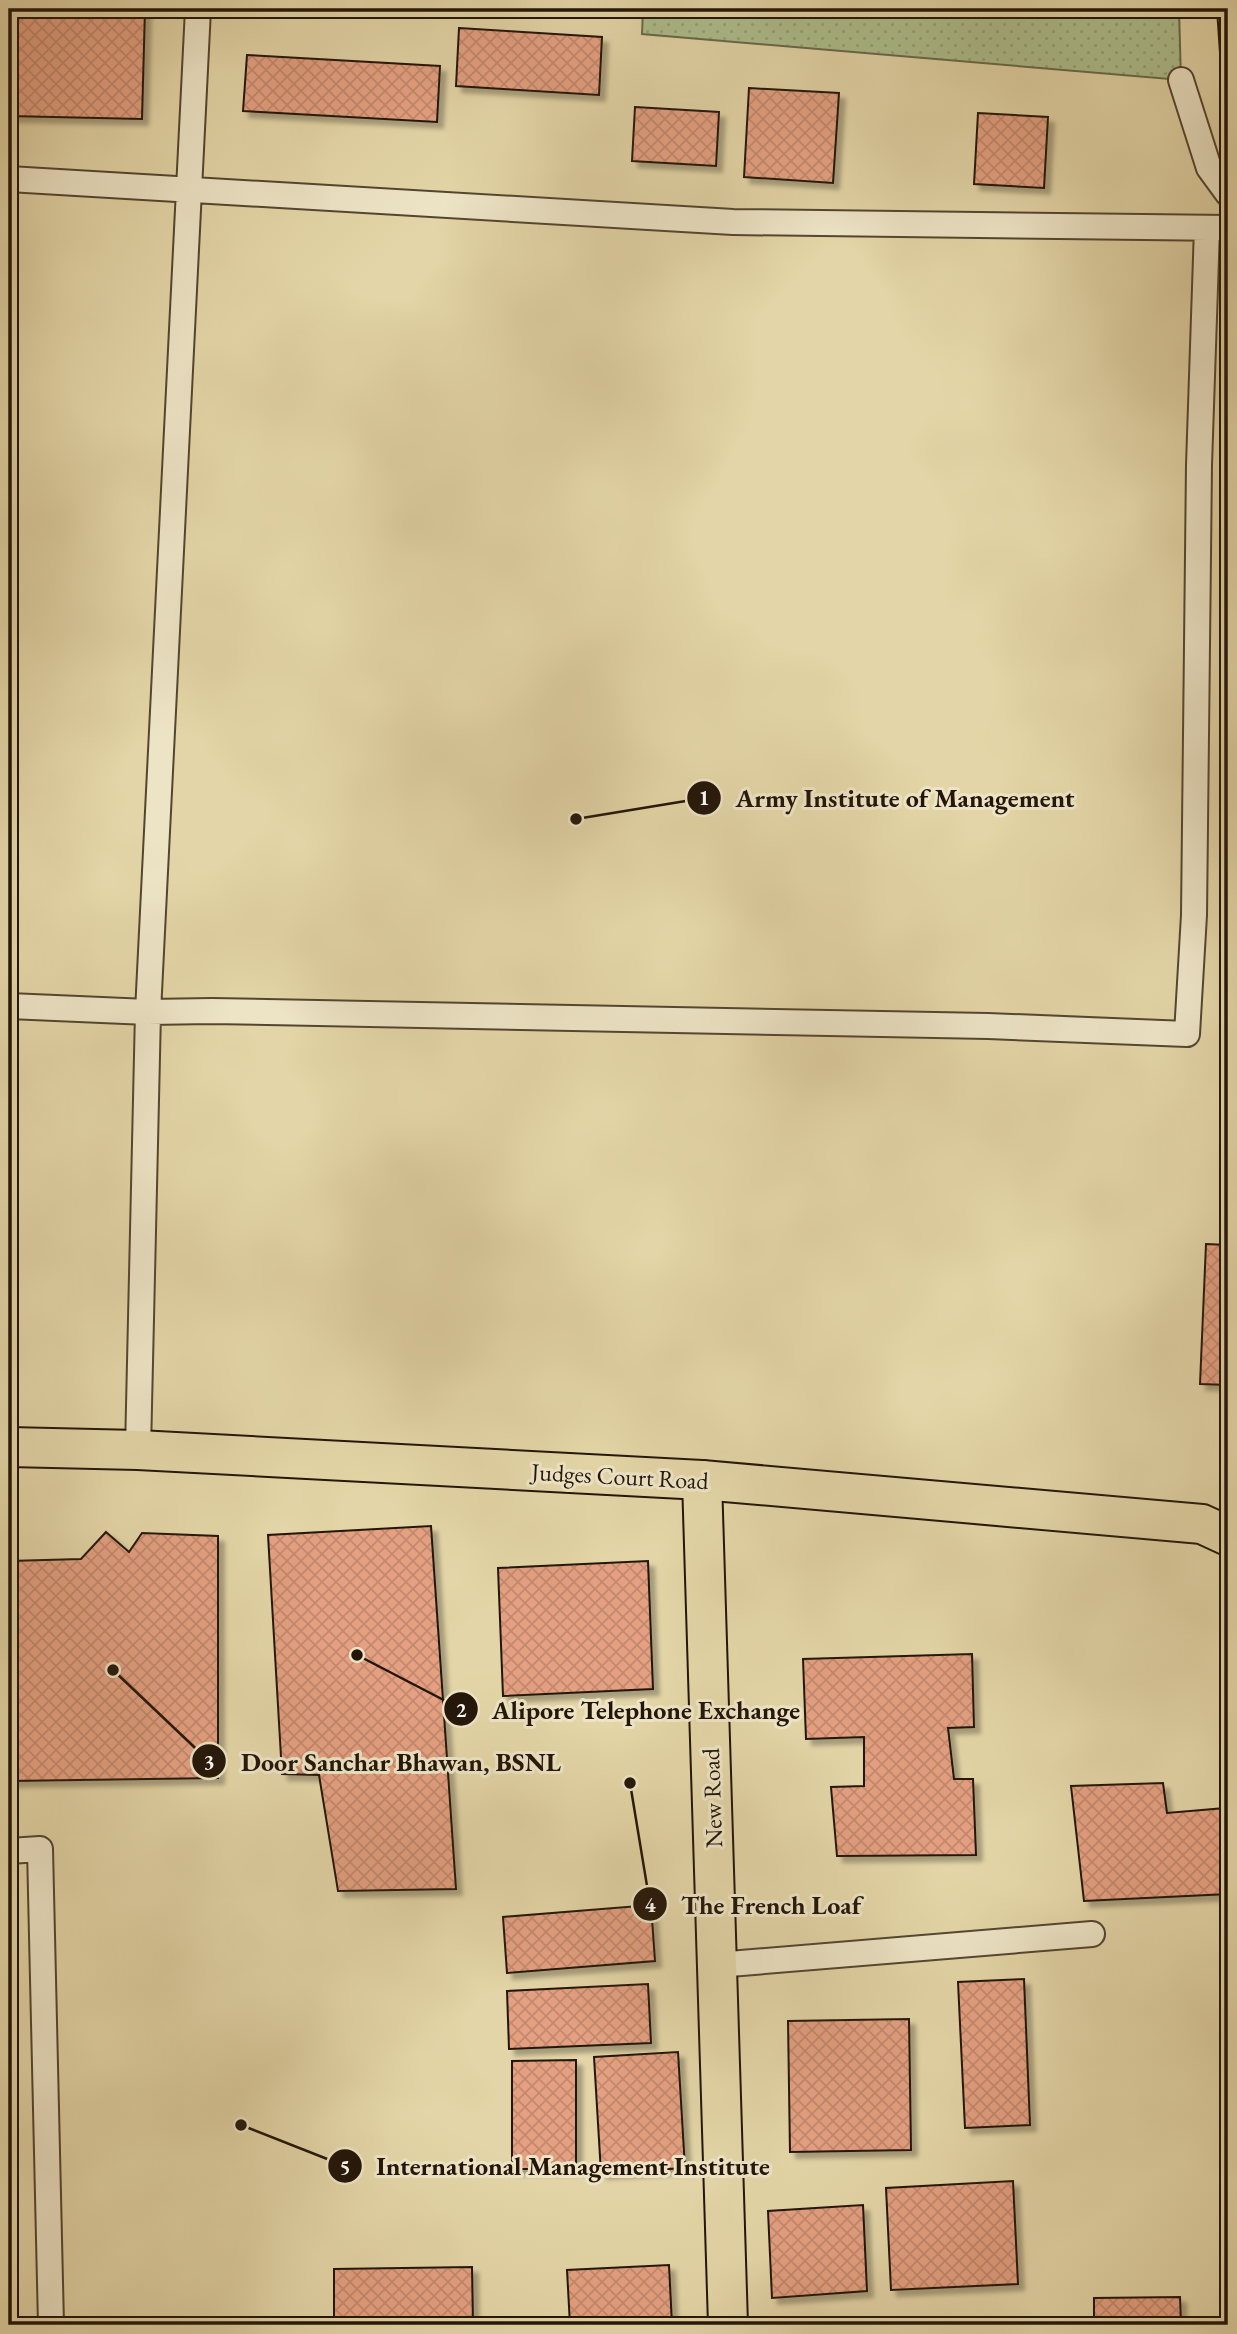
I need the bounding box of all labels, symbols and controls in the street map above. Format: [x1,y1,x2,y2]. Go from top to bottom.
callout: Army Institute of Management [686,774,1088,821]
text: Army Institute of Management [734,781,1075,815]
text: 1 [698,784,710,811]
street label: Judges Court Road [529,1456,710,1496]
callout: Alipore Telephone Exchange [443,1686,815,1733]
text: Alipore Telephone Exchange [491,1693,800,1727]
text: 2 [455,1696,467,1723]
callout: Door Sanchar Bhawan, BSNL [192,1738,575,1785]
text: Door Sanchar Bhawan, BSNL [241,1745,562,1779]
street label: New Road [695,1747,729,1848]
text: 3 [203,1748,215,1775]
callout: The French Loaf [632,1881,875,1928]
text: The French Loaf [681,1888,865,1922]
text: 4 [644,1891,656,1918]
callout: International Management Institute [327,2143,784,2190]
text: International Management Institute [376,2149,770,2183]
text: 5 [339,2153,351,2180]

